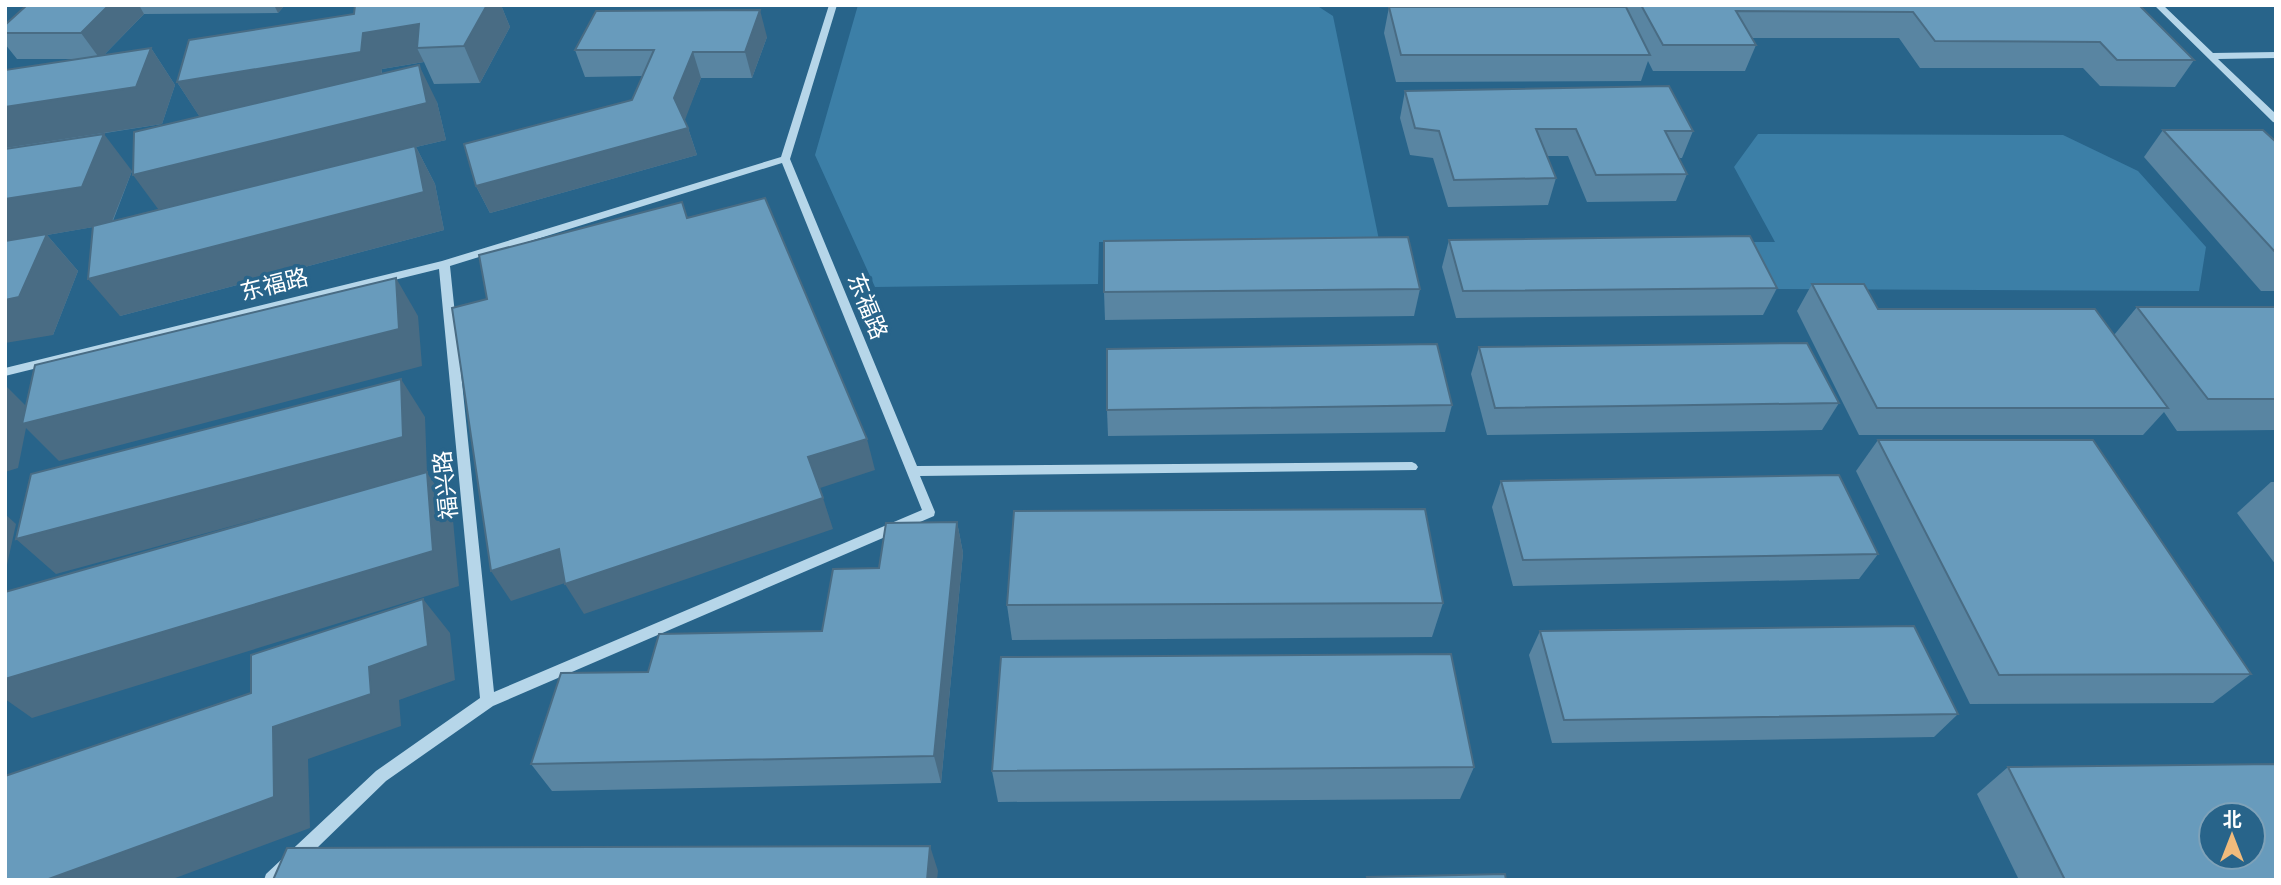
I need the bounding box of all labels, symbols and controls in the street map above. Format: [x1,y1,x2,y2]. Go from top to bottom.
street label: 东福路 [237,263,311,305]
street label: 东福路 [843,269,893,343]
street label: 福兴路 [428,449,462,521]
north arrow [2197,801,2267,871]
text: 北 [2222,808,2242,830]

